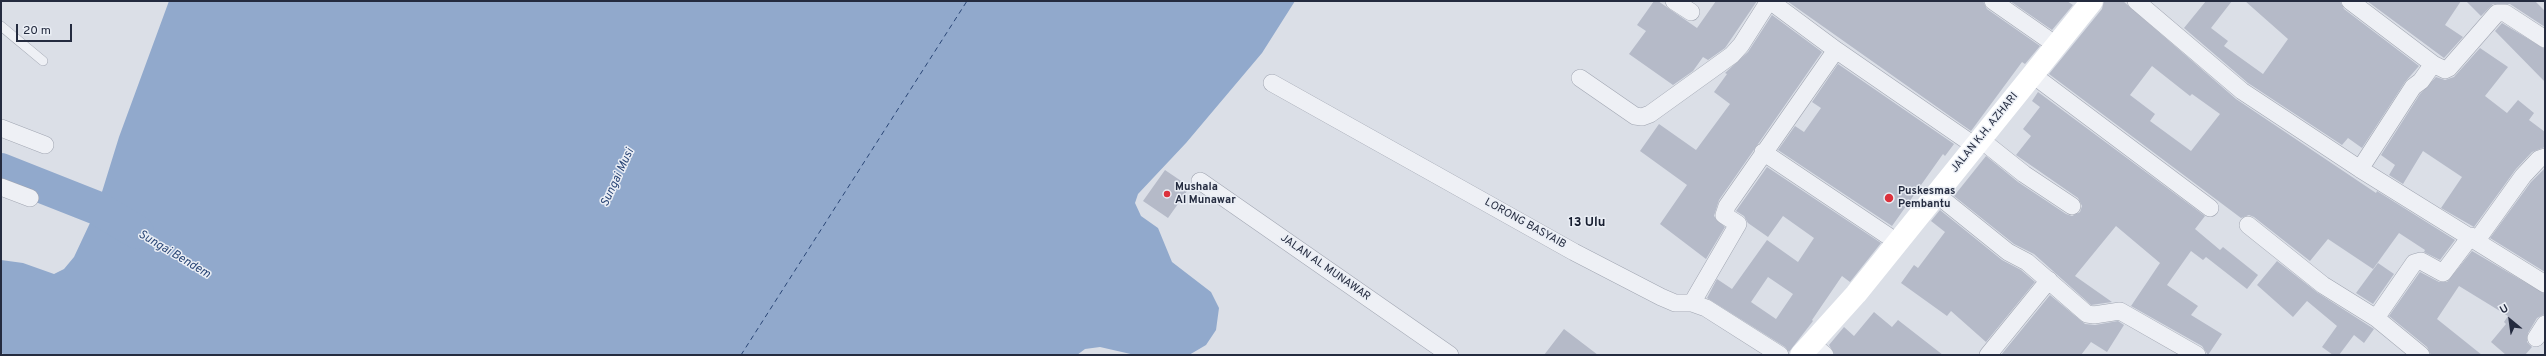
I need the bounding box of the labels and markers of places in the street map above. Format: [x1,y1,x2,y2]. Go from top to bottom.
place label: Mushala Al Munawar [1175,181,1236,207]
place label: Puskesmas Pembantu [1898,185,1955,211]
marker: Mushala Al Munawar [1162,189,1172,199]
marker: Puskesmas Pembantu [1883,192,1895,204]

